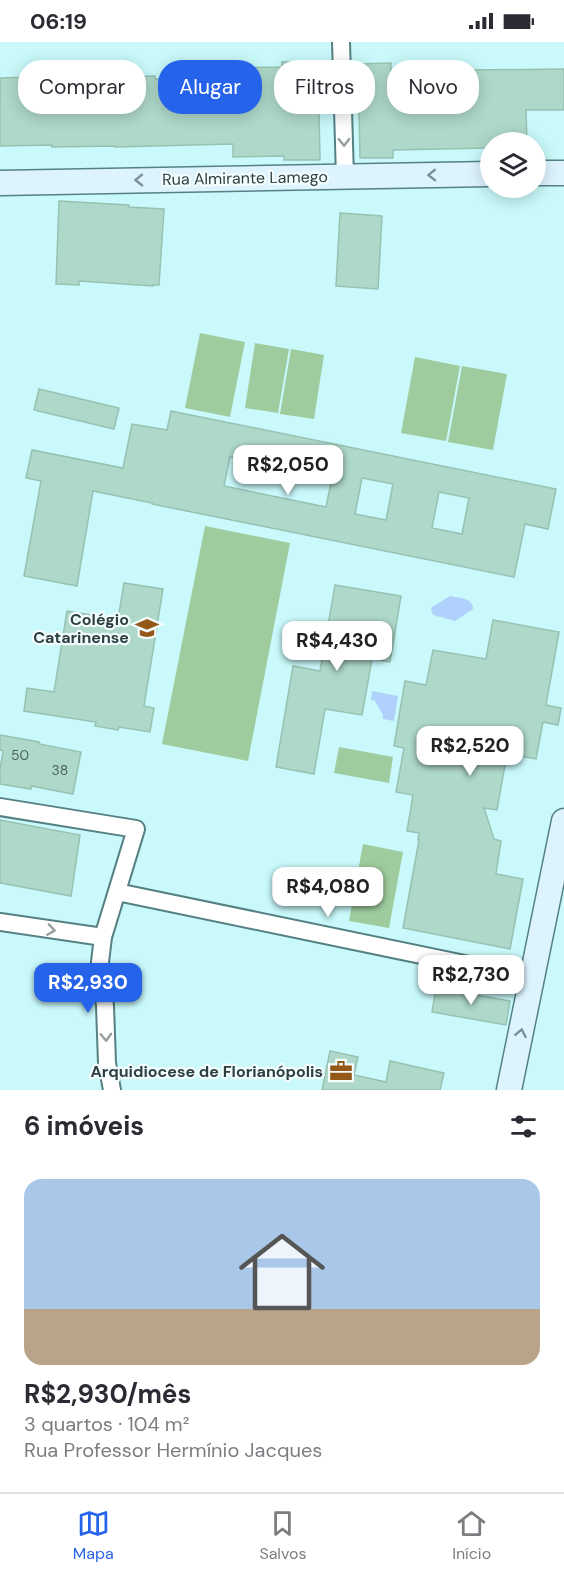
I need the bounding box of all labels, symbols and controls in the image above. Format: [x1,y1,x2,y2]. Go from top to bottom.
text: 06:19 [30,7,87,36]
chip: Comprar [18,60,146,114]
chip: Alugar [158,60,262,114]
chip: Filtros [274,60,375,114]
chip: Novo [387,60,479,114]
map controls [480,132,546,198]
button: layers [480,132,546,198]
one-way arrow [338,138,350,147]
street label: Rua Almirante Lamego [162,166,328,190]
one-way arrow [428,169,437,181]
one-way arrow [135,174,144,186]
pin: R$2,050 [233,445,343,496]
text: R$2,050 [247,451,329,477]
place label: Colégio Catarinense [33,609,129,648]
school or university icon: Colégio Catarinense [134,615,160,641]
pin: R$4,430 [282,621,392,672]
text: R$4,430 [296,627,378,653]
pin: R$2,520 [415,726,525,777]
text: R$2,520 [431,732,510,758]
house number: 50 [11,746,29,764]
house number: 38 [52,761,68,779]
pin: R$4,080 [273,867,383,918]
text: R$4,080 [286,873,370,899]
one-way arrow [47,923,56,935]
pin: R$2,730 [416,955,526,1006]
text: R$2,730 [432,961,510,987]
pin: R$2,930 [33,963,143,1014]
text: R$2,930 [48,969,128,995]
one-way arrow [514,1028,527,1038]
one-way arrow [100,1033,113,1042]
office icon: Arquidiocese de Florianópolis [328,1058,354,1084]
place label: Arquidiocese de Florianópolis [91,1061,323,1082]
text: 6 imóveis [24,1109,144,1143]
icon: filters [507,1110,540,1143]
icon: home [228,1218,336,1326]
text: R$2,930/mês [24,1377,191,1411]
text: 3 quartos · 104 m² [24,1411,189,1437]
text: Rua Professor Hermínio Jacques [24,1437,322,1463]
tab: Mapa [73,1507,114,1564]
tab: Salvos [259,1507,307,1564]
tab: Início [452,1507,491,1564]

